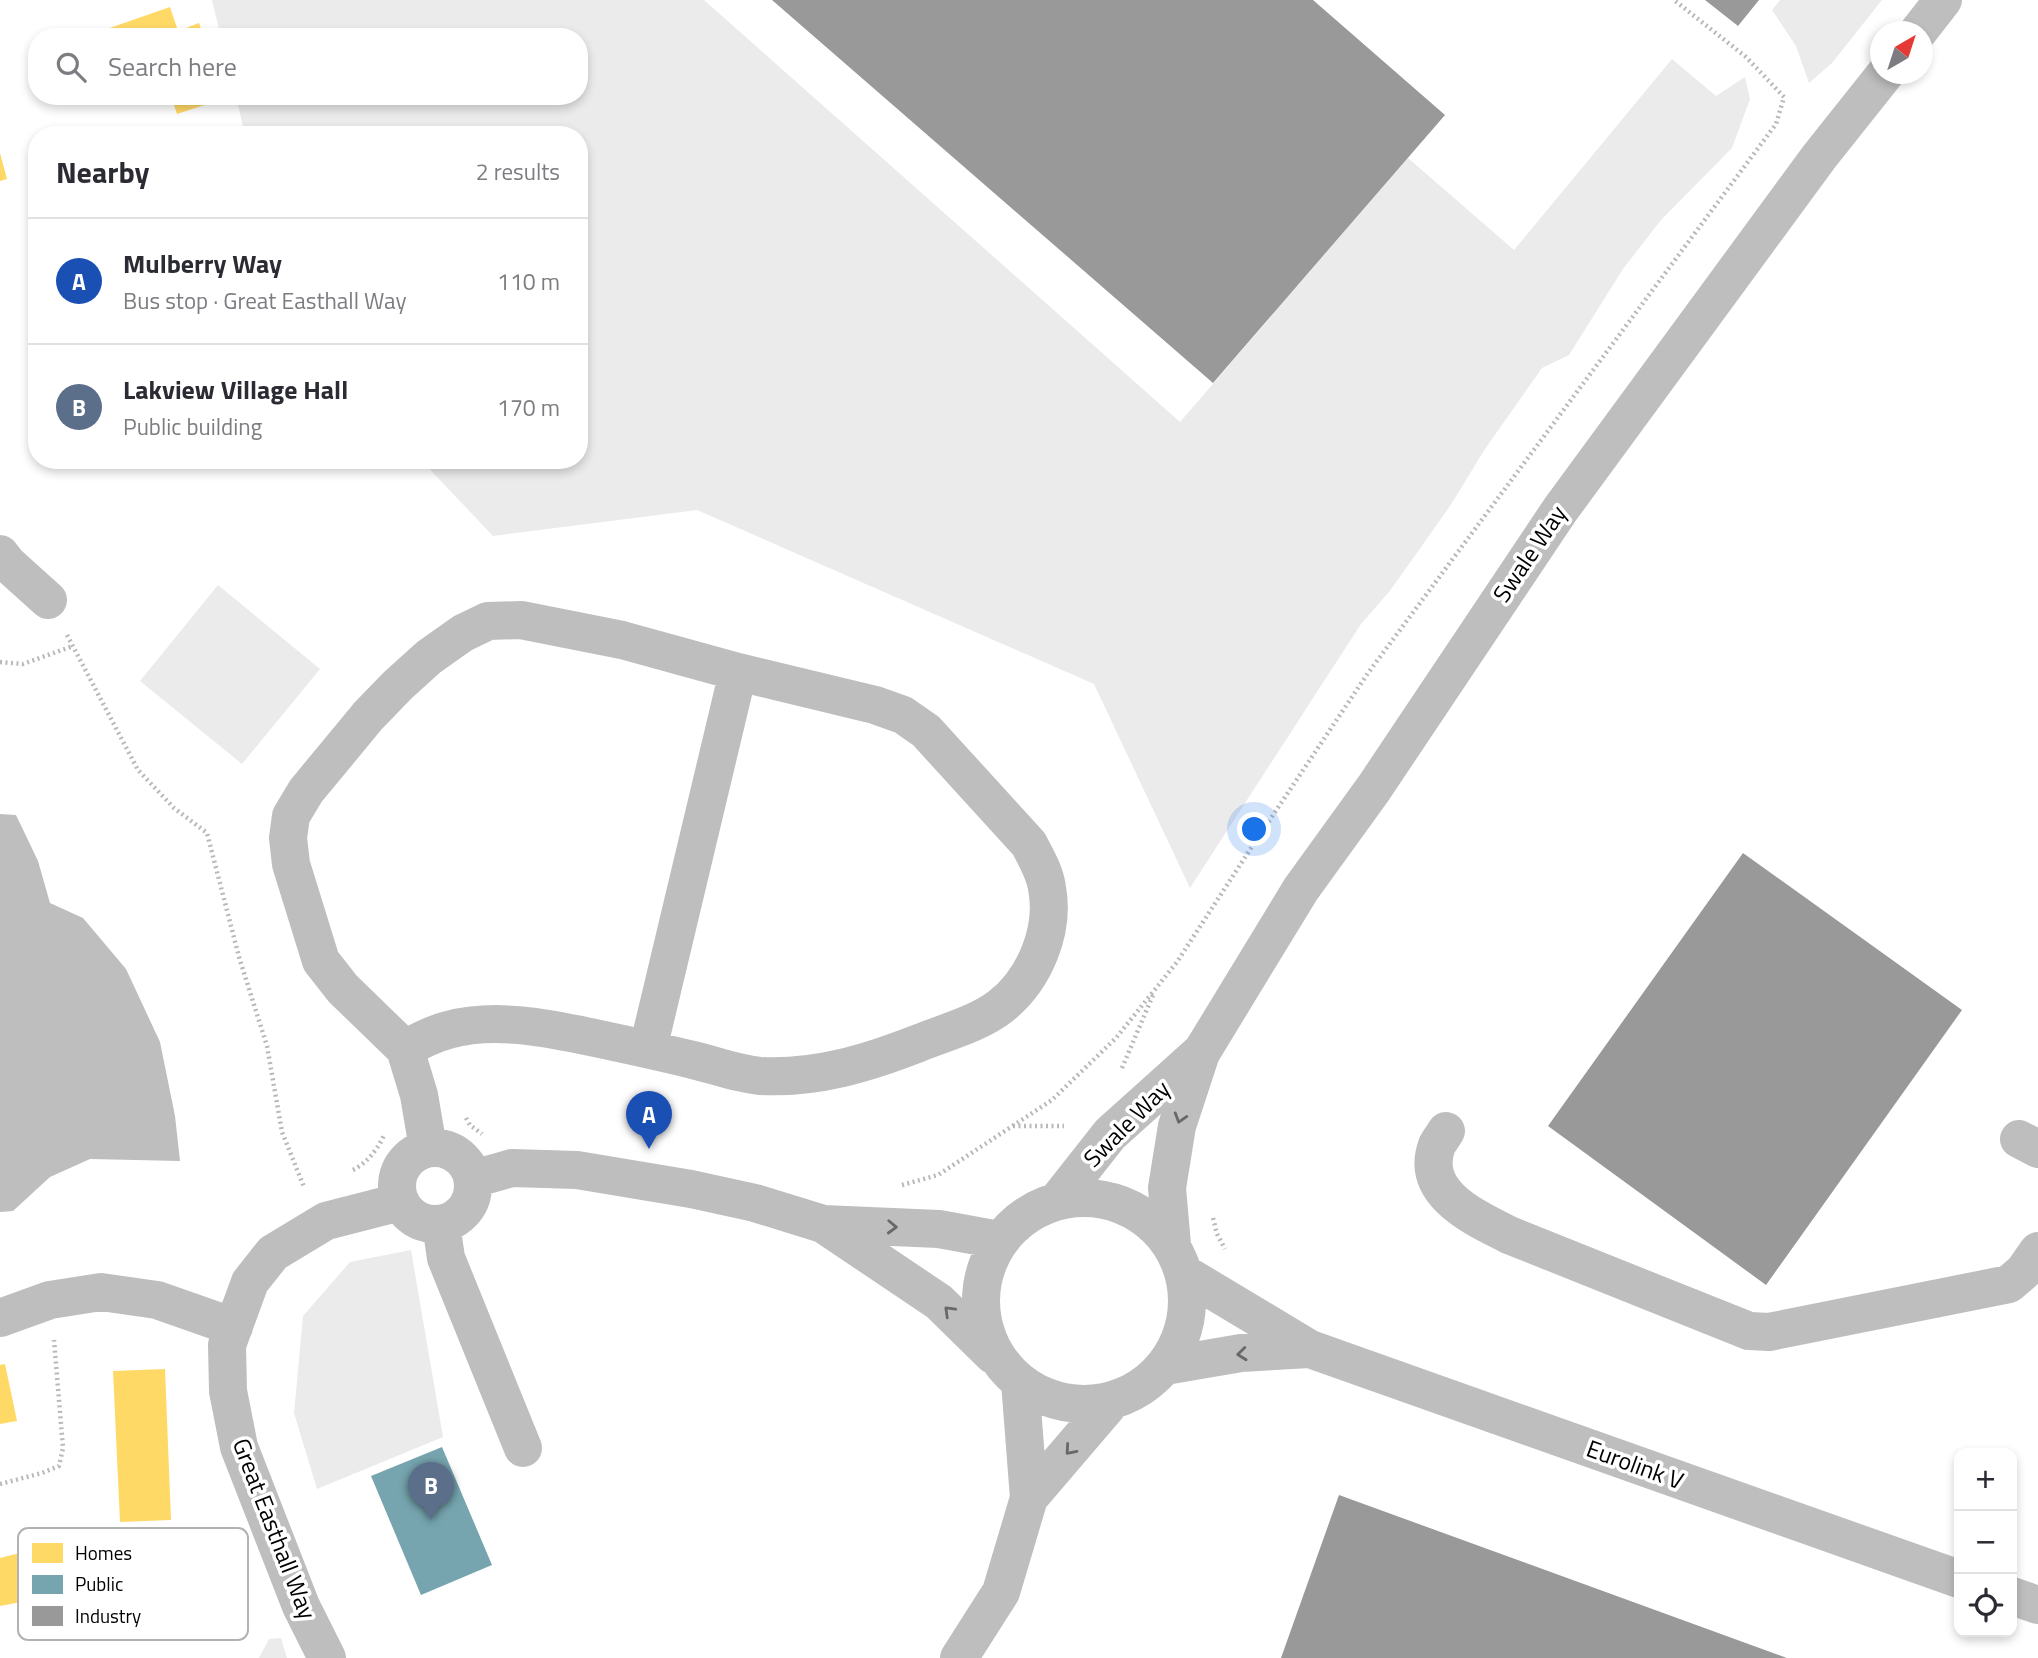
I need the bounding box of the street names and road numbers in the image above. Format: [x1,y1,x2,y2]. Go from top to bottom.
street label: Swale Way [1483,497,1575,609]
street label: Swale Way [1075,1071,1178,1175]
street label: Eurolink V [1582,1430,1689,1498]
street label: Great Easthall Way [224,1433,326,1625]

